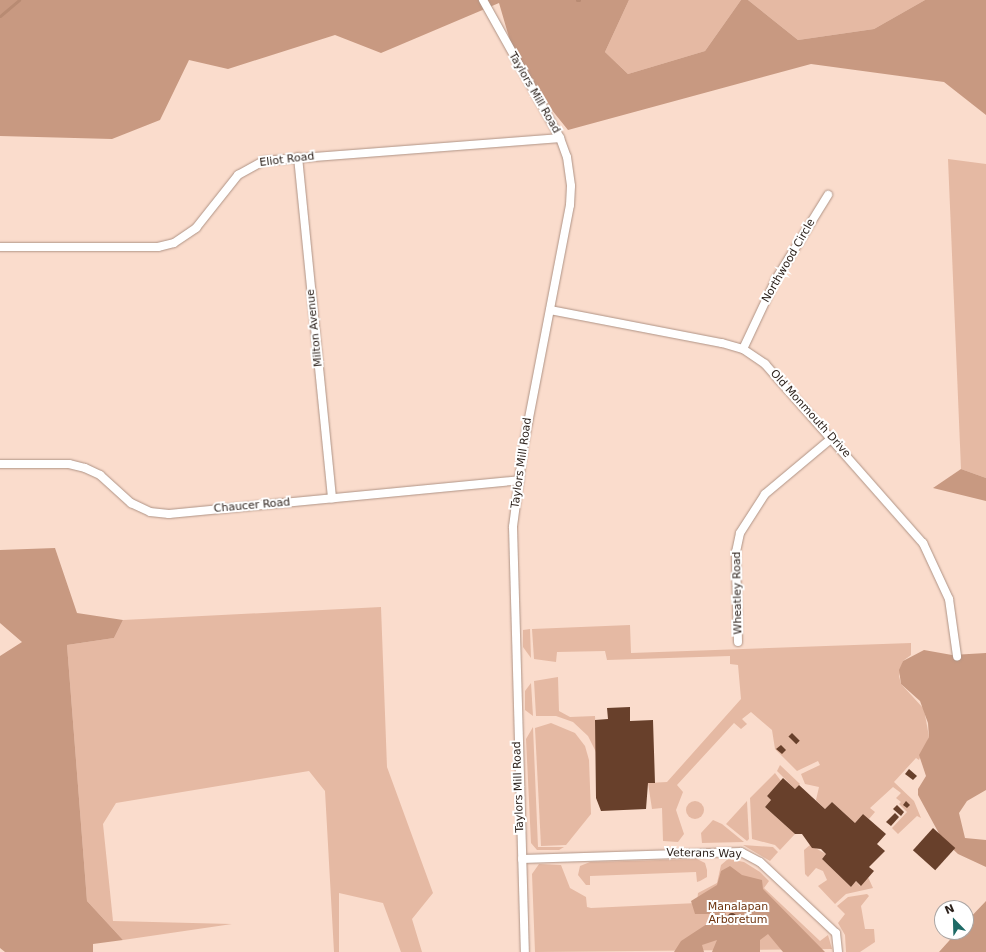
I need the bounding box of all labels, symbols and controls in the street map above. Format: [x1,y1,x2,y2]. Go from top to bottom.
street label: Taylors Mill Road [505,50,563,136]
street label: Eliot Road [259,150,315,170]
street label: Northwood Circle [760,217,818,305]
street label: Milton Avenue [304,289,326,367]
street label: Old Monmouth Drive [767,367,853,461]
street label: Taylors Mill Road [509,417,535,509]
street label: Chaucer Road [213,496,291,516]
street label: Wheatley Road [731,551,745,635]
street label: Taylors Mill Road [511,741,527,833]
street label: Veterans Way [666,847,742,861]
north arrow [934,900,974,940]
park label: Manalapan Arboretum [708,901,768,927]
text: N [943,902,956,917]

